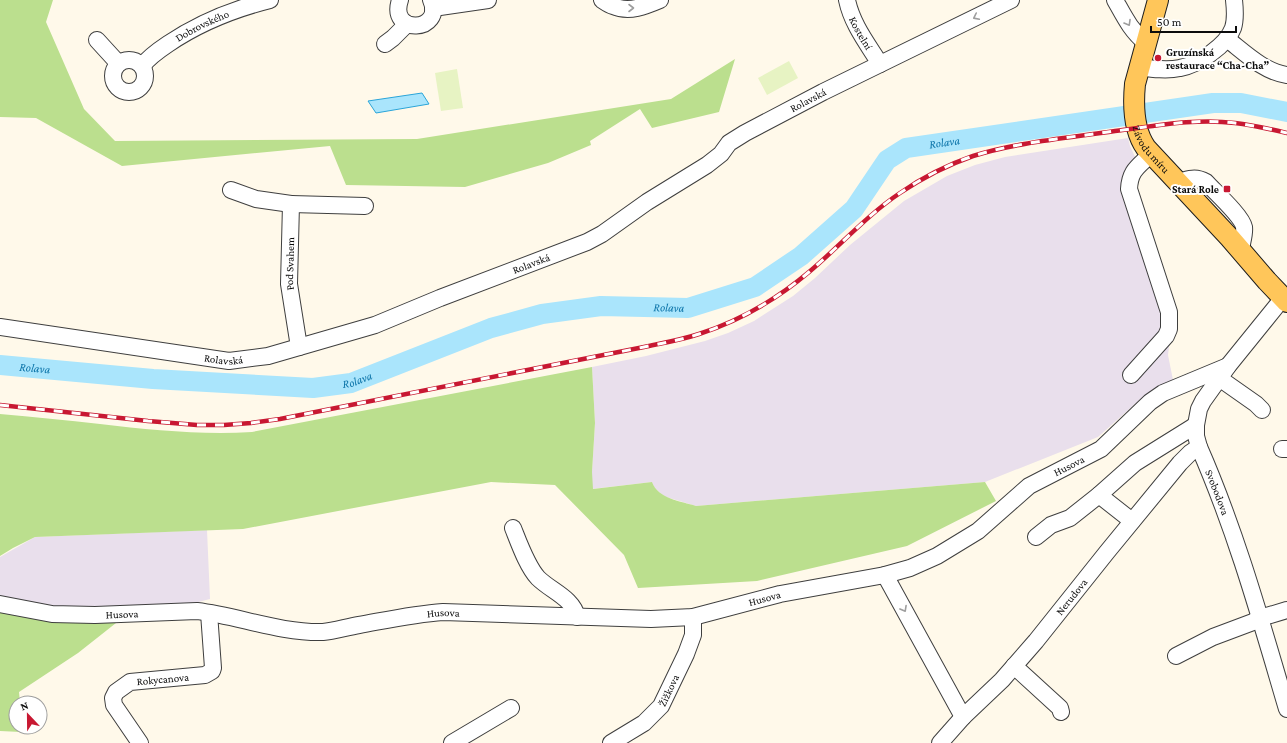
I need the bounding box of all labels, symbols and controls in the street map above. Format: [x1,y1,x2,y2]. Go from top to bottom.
one-way arrow [628,4,634,12]
street label: Dobrovského [173,7,231,44]
scale bar [1151,8,1236,34]
one-way arrow [972,12,980,20]
street label: Kostelní [847,15,876,53]
text: 50 m [1157,15,1182,29]
one-way arrow [1124,19,1131,26]
place label: Gruzínská restaurace “Cha-Cha” [1166,46,1270,71]
marker: Gruzínská restaurace “Cha-Cha” [1153,53,1163,63]
street label: Rolavská [788,86,828,114]
street label: Závodu míru [1130,124,1172,175]
water label: Rolava [928,133,961,152]
place label: Stará Role [1172,183,1219,195]
marker: Stará Role [1222,184,1232,194]
street label: Pod Svahem [283,237,296,291]
street label: Rolavská [511,251,551,276]
water label: Rolava [653,300,685,315]
street label: Rolavská [203,351,244,367]
water label: Rolava [19,360,51,377]
water label: Rolava [341,368,375,391]
street label: Husova [1051,453,1086,478]
street label: Svobodova [1203,468,1232,517]
street label: Nerudova [1053,576,1090,617]
street label: Husova [747,588,782,608]
one-way arrow [899,605,907,612]
street label: Husova [426,606,460,619]
street label: Husova [105,607,139,621]
street label: Rokycanova [136,671,190,687]
street label: Žižkova [656,672,681,708]
north arrow [8,695,48,735]
text: N [19,699,30,713]

